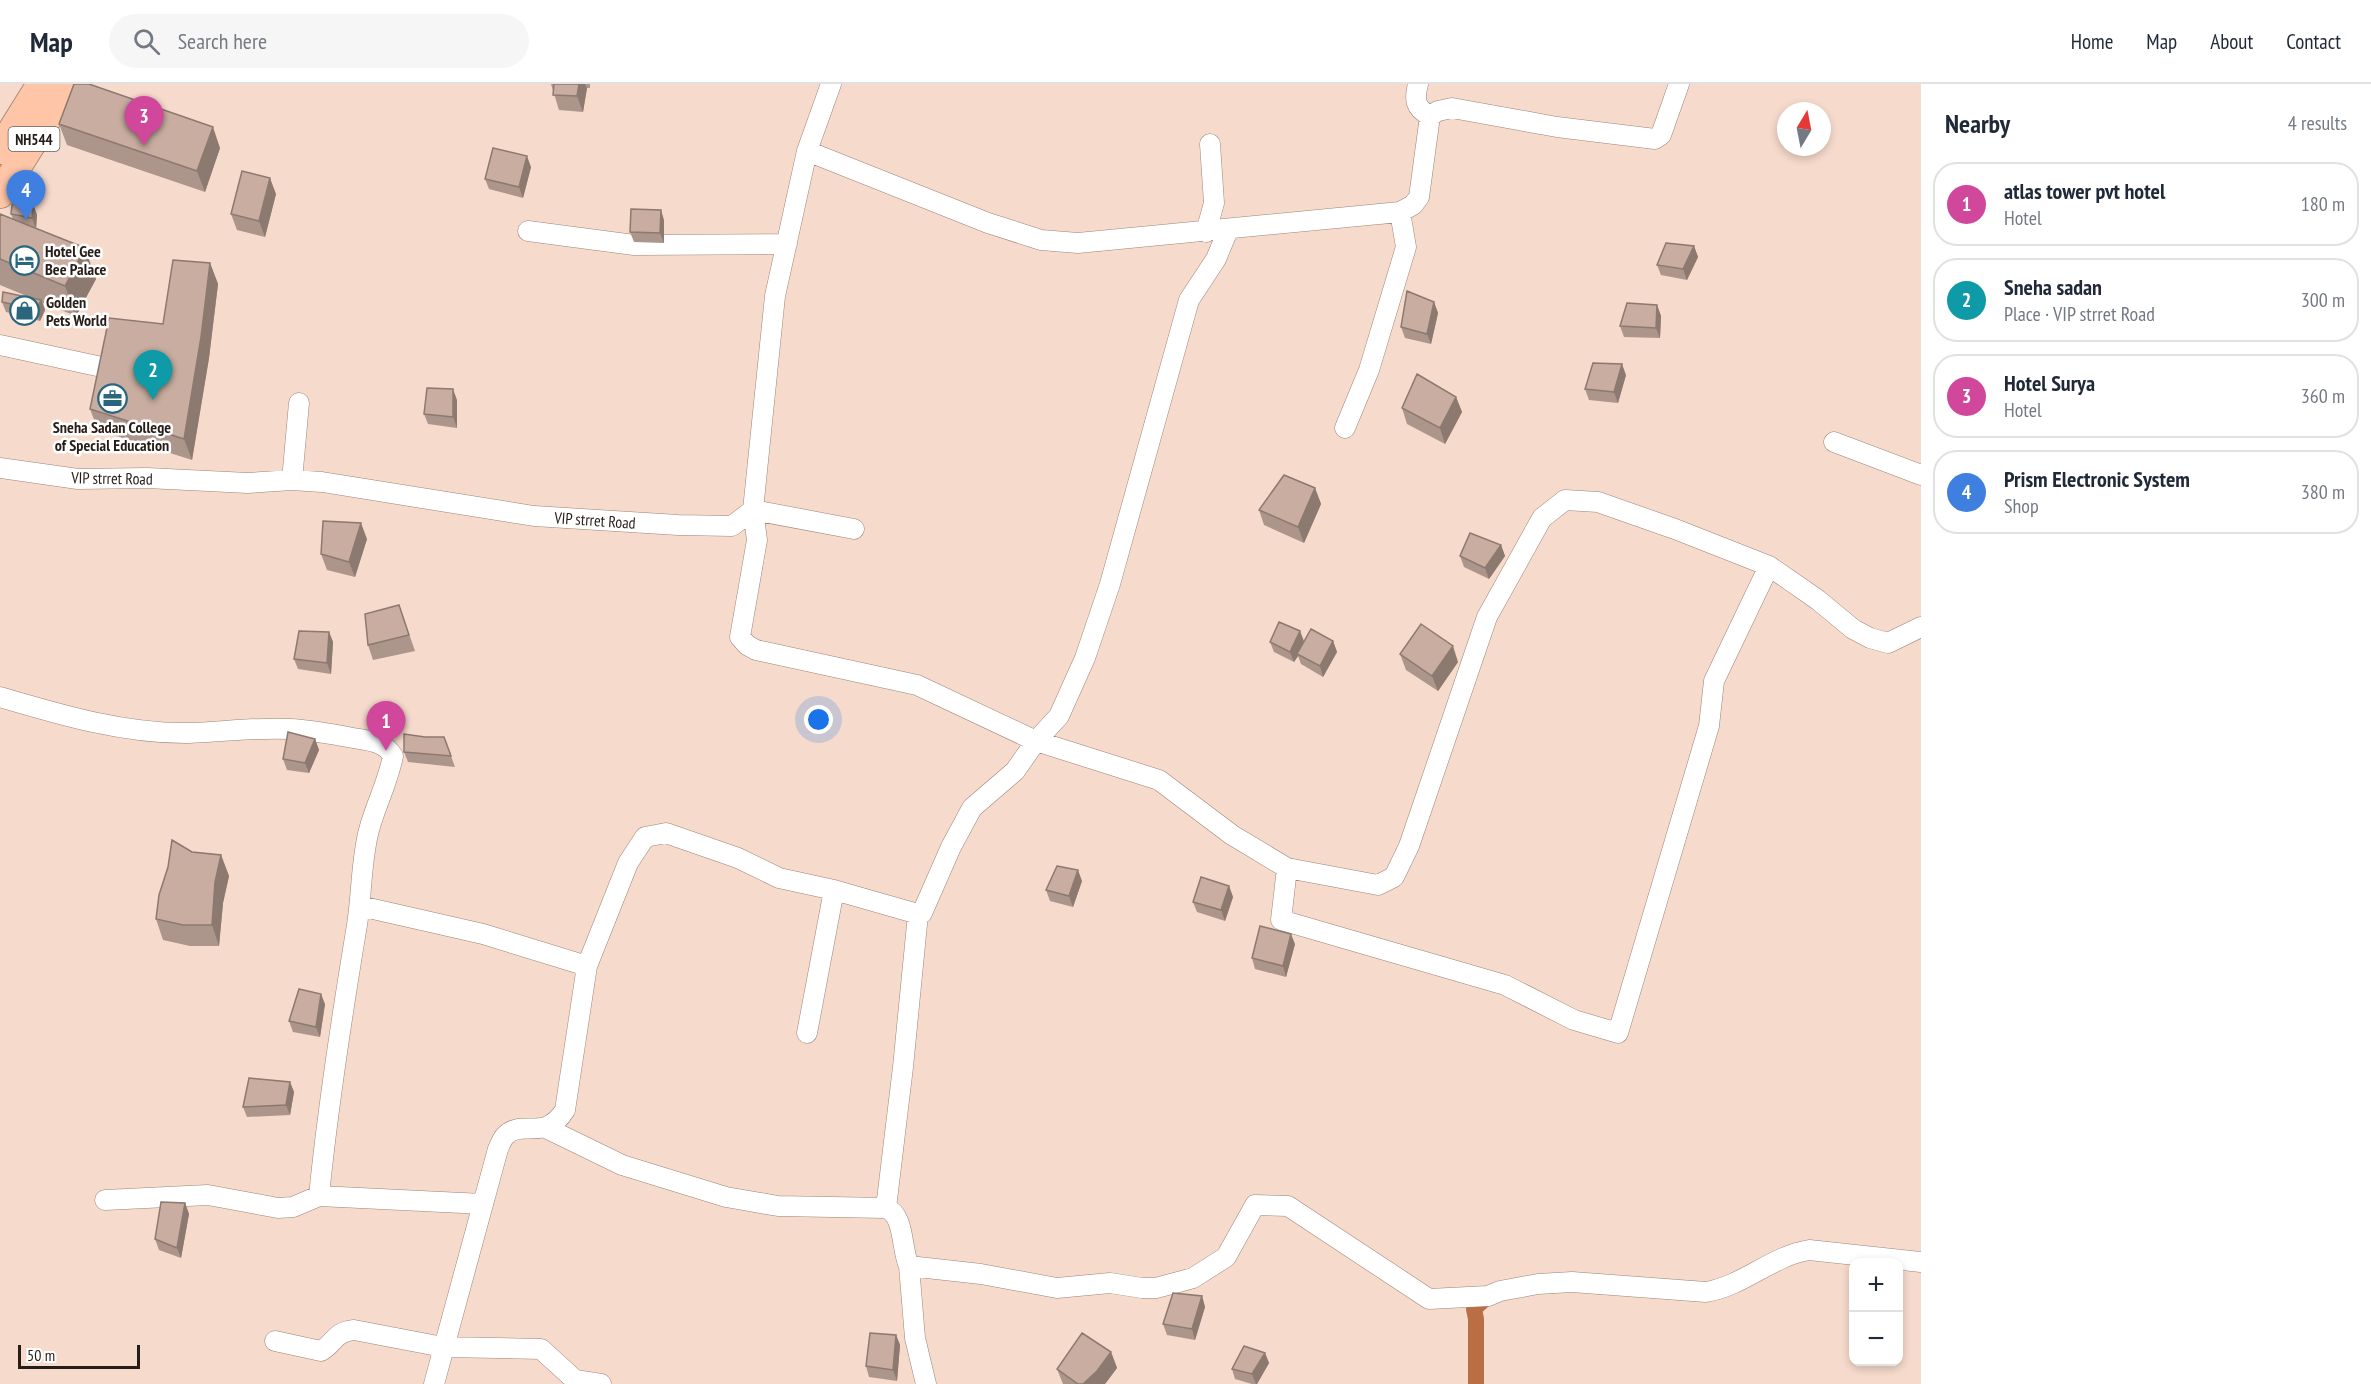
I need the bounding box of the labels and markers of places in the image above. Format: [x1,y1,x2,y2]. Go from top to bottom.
pin: 3 [124,97,164,146]
pin: 4 [6,170,46,220]
place label: Hotel Gee Bee Palace [45,241,107,279]
hotel icon: Hotel Gee Bee Palace [8,244,40,276]
place label: Golden Pets World [46,292,107,330]
shop icon: Golden Pets World [9,295,41,327]
pin: 2 [134,350,172,400]
office icon: Sneha Sadan College of Special Education [96,383,128,415]
place label: Sneha Sadan College of Special Education [53,417,171,455]
pin: 1 [366,702,406,751]

